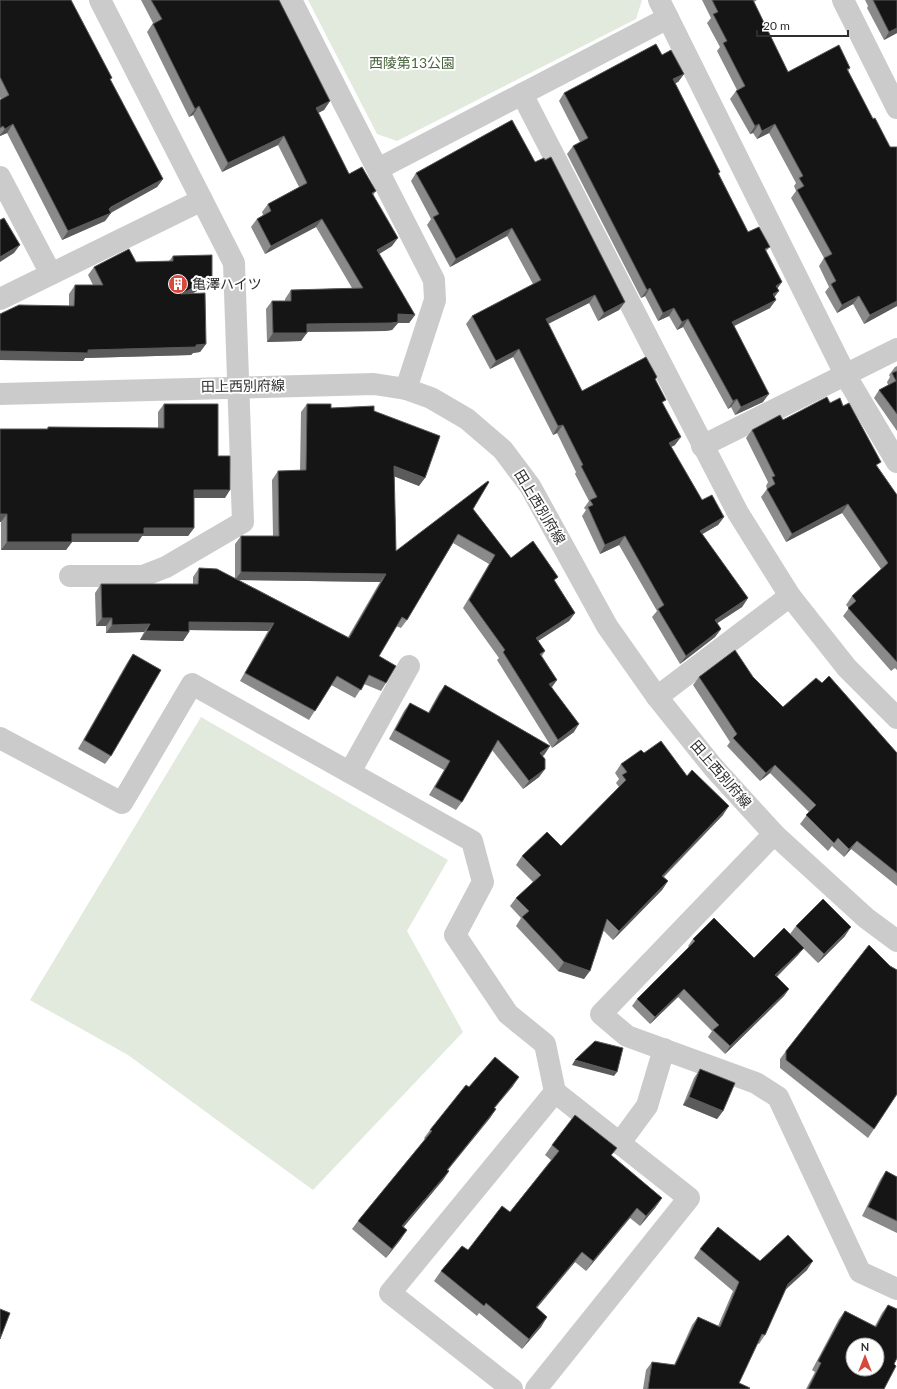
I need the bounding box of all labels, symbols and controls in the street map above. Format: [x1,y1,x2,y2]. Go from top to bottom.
scale bar [757,12,848,38]
text: 20 m [763,18,790,33]
park label: 西陵第13公園 [369,54,455,71]
building icon: 亀澤ハイツ [167,273,189,295]
place label: 亀澤ハイツ [192,275,262,292]
street label: 田上西別府線 [201,376,285,395]
street label: 田上西別府線 [512,466,569,547]
street label: 田上西別府線 [687,736,755,811]
north arrow [845,1337,885,1377]
text: N [861,1340,869,1353]

